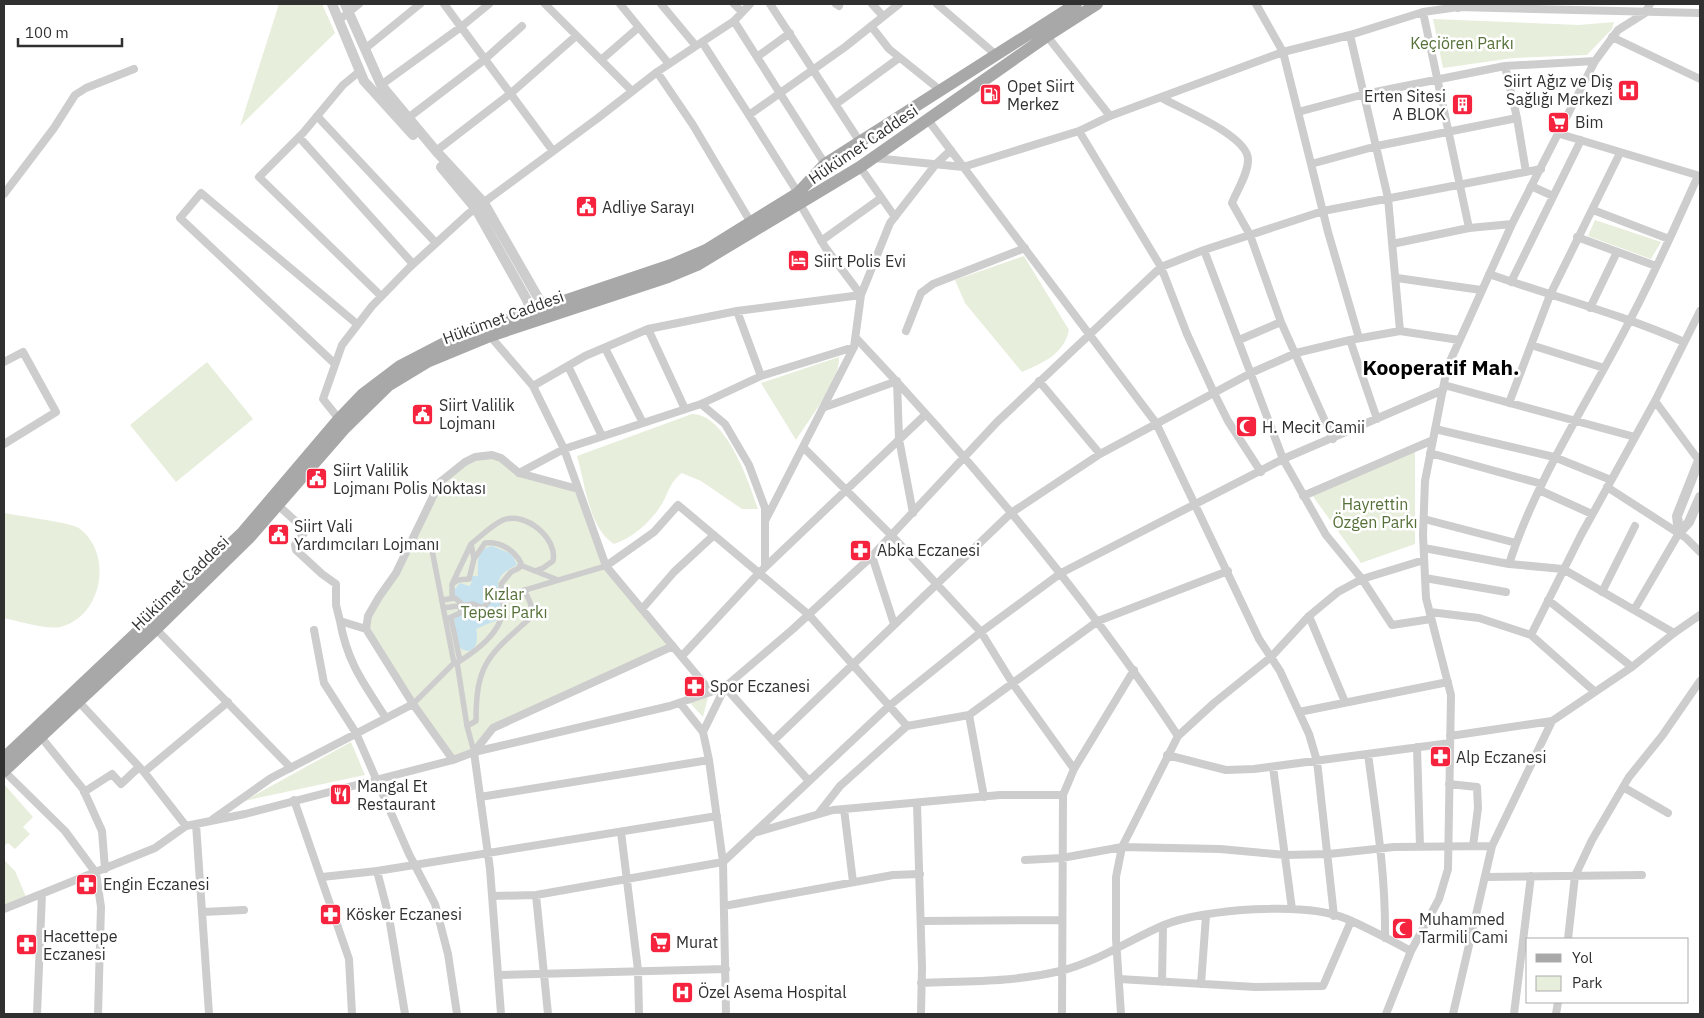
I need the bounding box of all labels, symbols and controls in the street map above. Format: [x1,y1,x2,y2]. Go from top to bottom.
scale bar [18,15,121,47]
text: 100 m [25,23,69,42]
park label: Keçiören Parkı [1410,33,1514,53]
place label: Siirt Ağız ve Diş Sağlığı Merkezi [1504,71,1613,109]
place label: Opet Siirt Merkez [1007,76,1075,114]
hospital icon: Siirt Ağız ve Diş Sağlığı Merkezi [1617,78,1641,102]
fuel station icon: Opet Siirt Merkez [979,83,1003,107]
place label: Erten Sitesi A BLOK [1364,86,1446,124]
building icon: Erten Sitesi A BLOK [1450,93,1474,117]
street label: Hükümet Caddesi [805,100,921,188]
supermarket icon: Bim [1547,110,1571,134]
place label: Bim [1575,112,1603,132]
public building icon: Adliye Sarayı [574,195,598,219]
place label: Adliye Sarayı [602,197,694,217]
hotel icon: Siirt Polis Evi [786,249,810,273]
place label: Siirt Polis Evi [814,251,906,271]
street label: Hükümet Caddesi [440,286,566,348]
district label: Kooperatif Mah. [1362,353,1520,381]
place label: Siirt Valilik Lojmanı [439,395,515,433]
public building icon: Siirt Valilik Lojmanı [411,402,435,426]
mosque icon: H. Mecit Camii [1234,415,1258,439]
place label: H. Mecit Camii [1262,417,1365,437]
place label: Siirt Valilik Lojmanı Polis Noktası [333,460,486,498]
public building icon: Siirt Valilik Lojmanı Polis Noktası [305,467,329,491]
park label: Hayrettin Özgen Parkı [1332,494,1418,532]
place label: Siirt Vali Yardımcıları Lojmanı [294,516,439,554]
public building icon: Siirt Vali Yardımcıları Lojmanı [266,523,290,547]
street label: Hükümet Caddesi [127,532,233,634]
pharmacy icon: Abka Eczanesi [849,538,873,562]
place label: Abka Eczanesi [877,540,980,560]
park label: Kızlar Tepesi Parkı [461,584,547,622]
pharmacy icon: Spor Eczanesi [682,674,706,698]
place label: Spor Eczanesi [710,676,810,696]
pharmacy icon: Alp Eczanesi [1428,745,1452,769]
place label: Alp Eczanesi [1456,747,1547,767]
place label: Mangal Et Restaurant [357,776,436,814]
restaurant icon: Mangal Et Restaurant [329,783,353,807]
pharmacy icon: Engin Eczanesi [75,872,99,896]
place label: Engin Eczanesi [103,874,210,894]
pharmacy icon: Kösker Eczanesi [318,902,342,926]
place label: Kösker Eczanesi [346,904,462,924]
place label: Muhammed Tarmili Cami [1419,909,1508,947]
mosque icon: Muhammed Tarmili Cami [1391,916,1415,940]
place label: Hacettepe Eczanesi [43,926,118,964]
supermarket icon: Murat [648,930,672,954]
place label: Murat [676,932,718,952]
pharmacy icon: Hacettepe Eczanesi [15,933,39,957]
legend [1526,938,1689,1003]
text: Yol [1572,948,1593,967]
text: Park [1572,973,1602,992]
hospital icon: Özel Asema Hospital [670,980,694,1004]
place label: Özel Asema Hospital [698,982,846,1002]

